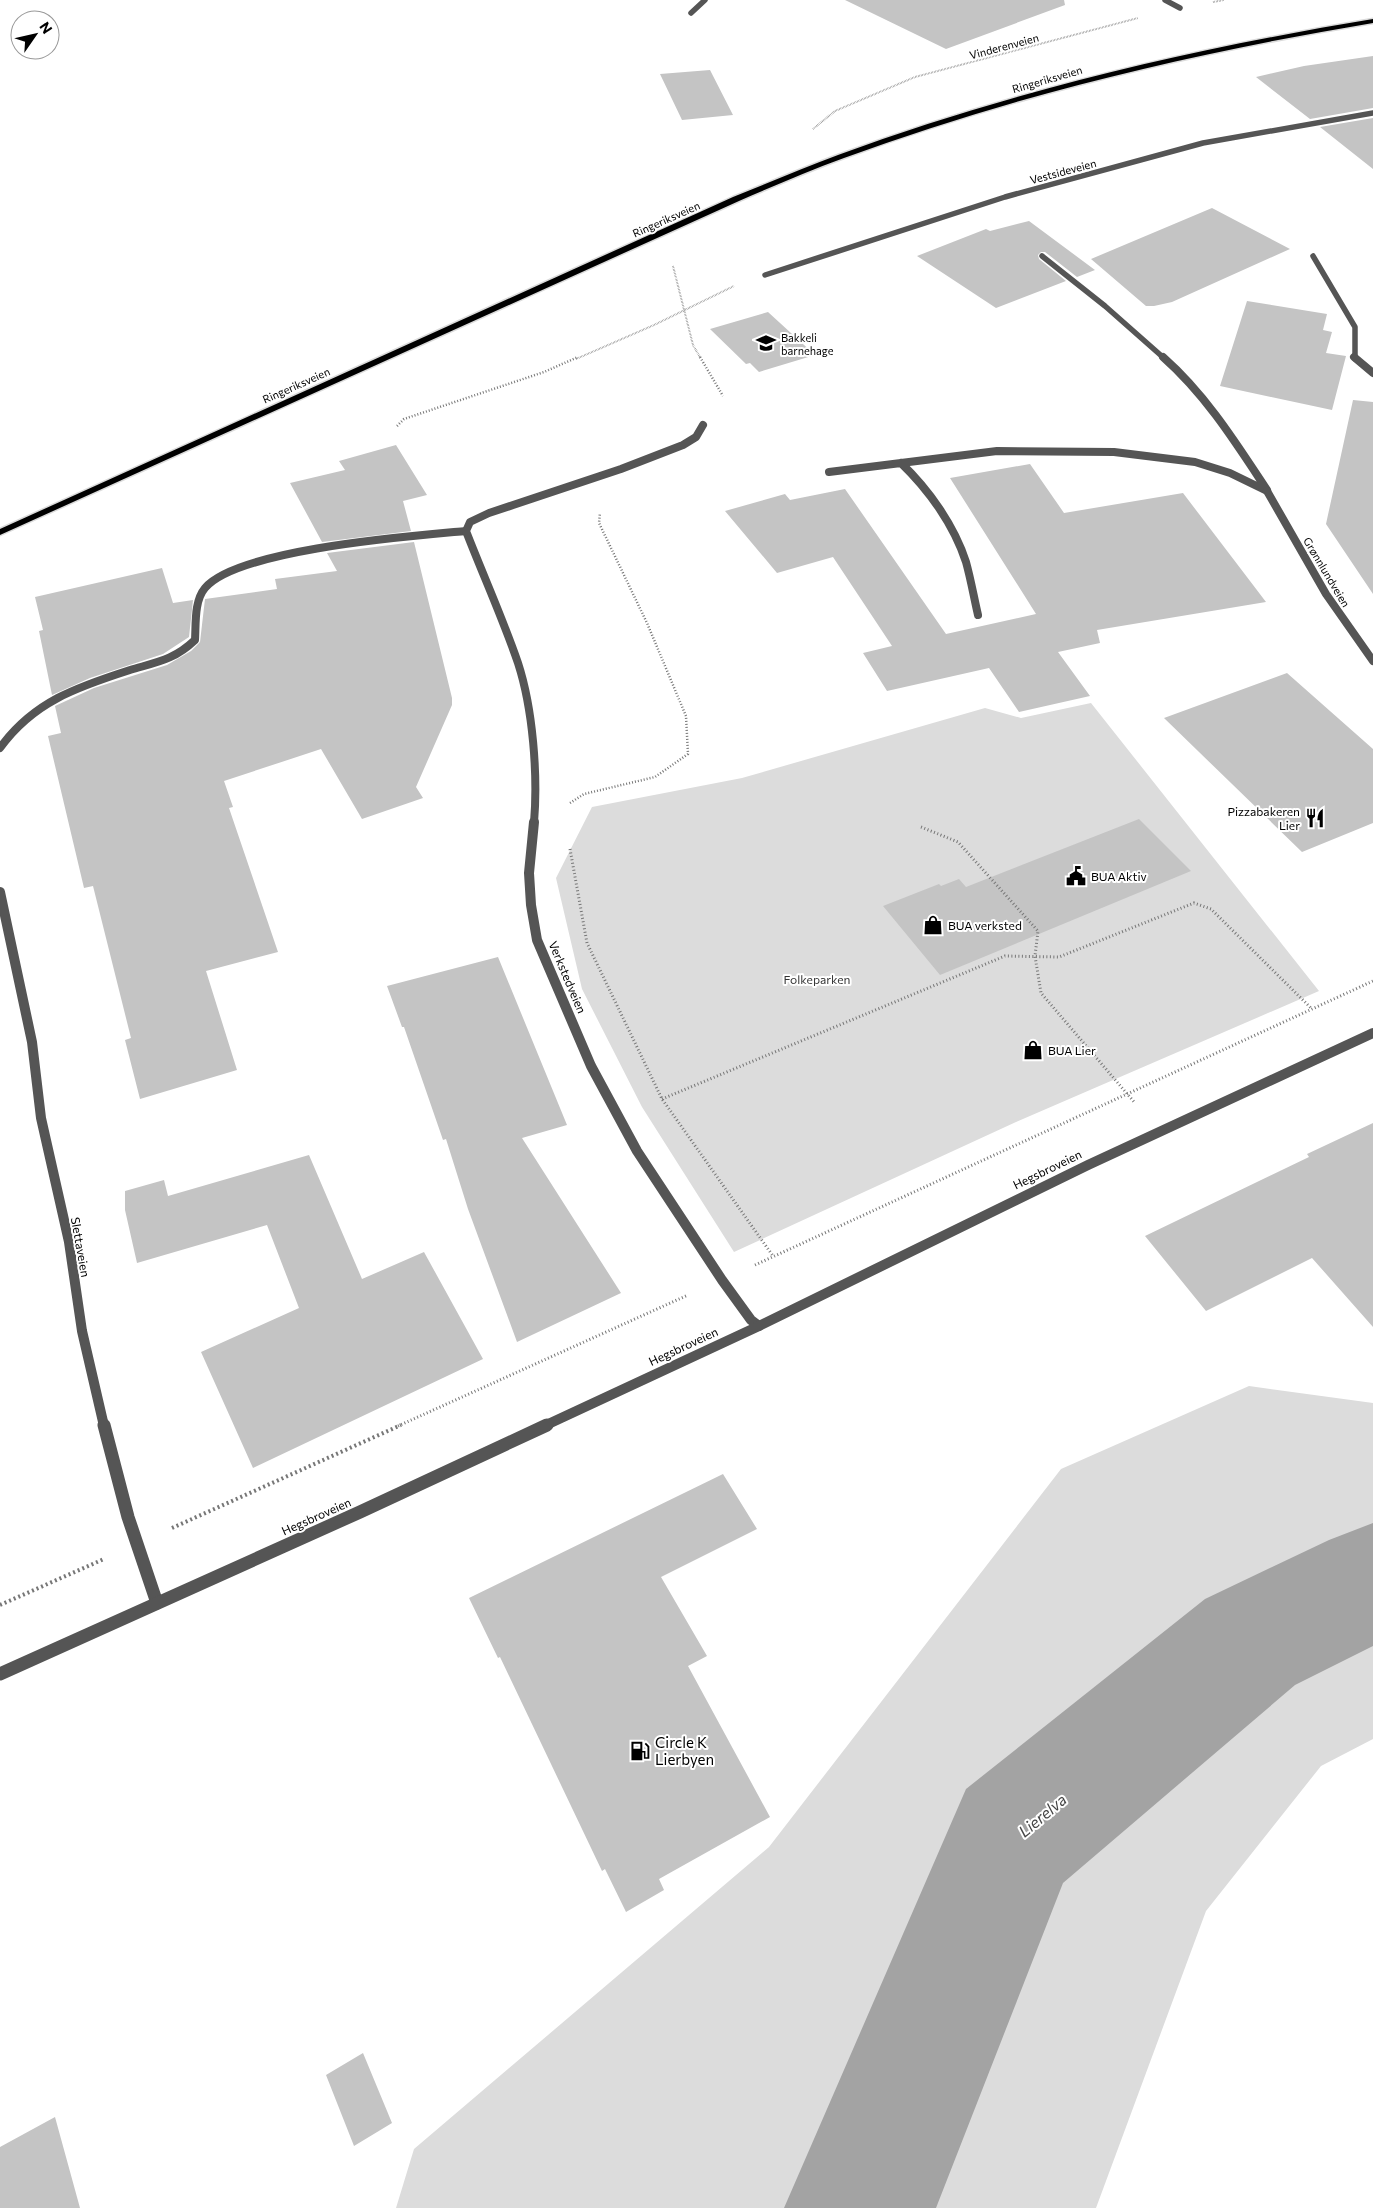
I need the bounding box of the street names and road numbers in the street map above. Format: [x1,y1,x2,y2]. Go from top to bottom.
street label: Vinderenveien [968,31,1040,61]
street label: Ringeriksveien [1010,63,1084,95]
street label: Vestsideveien [1028,156,1098,186]
street label: Ringeriksveien [630,198,702,240]
street label: Ringeriksveien [260,364,332,406]
street label: Grønnlundveien [1301,535,1353,609]
street label: Verkstedveien [546,939,590,1015]
street label: Hegsbroveien [1010,1146,1084,1192]
street label: Slettaveien [69,1216,93,1278]
street label: Hegsbroveien [646,1324,720,1368]
street label: Hegsbroveien [279,1494,353,1538]

